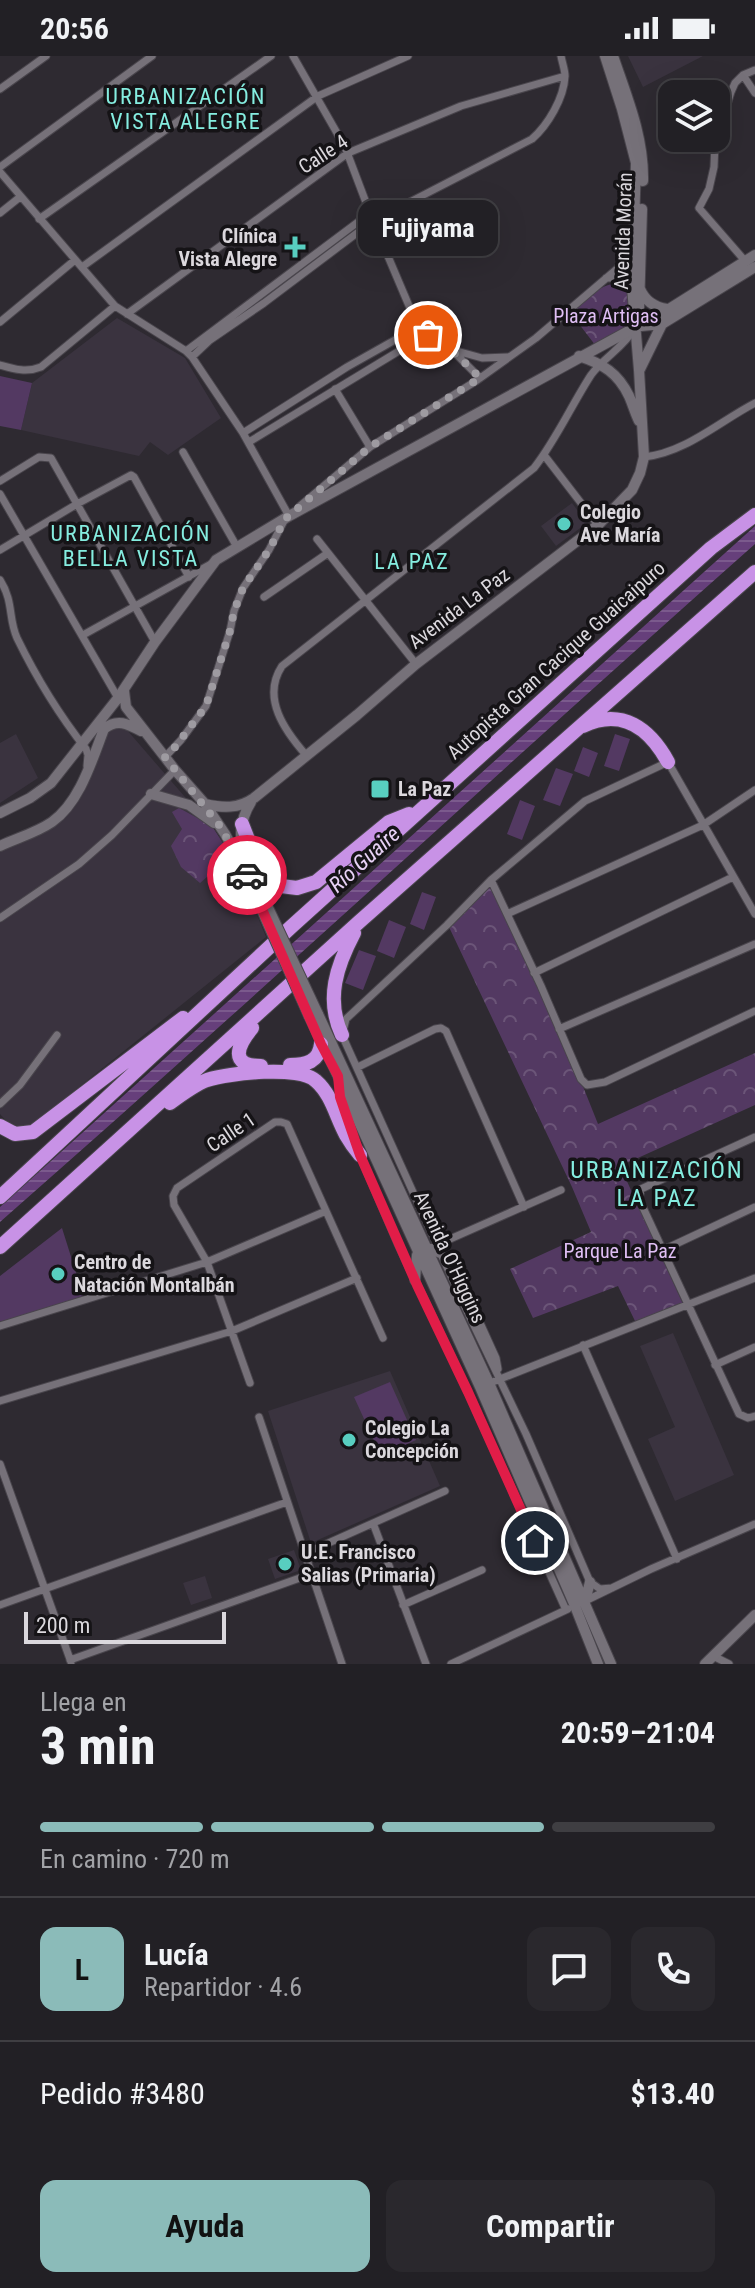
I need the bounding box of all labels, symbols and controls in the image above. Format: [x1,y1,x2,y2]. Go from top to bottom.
text: 20:56 [40,11,109,46]
map controls [658,80,730,152]
button: layers [658,80,730,152]
district label: URBANIZACIÓN VISTA ALEGRE [106,83,266,134]
street label: Calle 4 [294,129,352,179]
street label: Avenida Morán [609,172,637,290]
callout: Fujiyama [358,199,498,255]
text: Fujiyama [382,213,474,243]
place label: Clínica Vista Alegre [179,224,277,271]
marker: Clínica Vista Alegre [284,236,306,258]
pin [394,301,462,369]
park label: Plaza Artigas [553,304,659,328]
icon: bag [406,313,450,357]
place label: Colegio Ave María [580,500,660,547]
marker: Colegio Ave María [555,515,573,533]
district label: URBANIZACIÓN BELLA VISTA [51,520,211,571]
district label: LA PAZ [374,549,450,574]
street label: Autopista Gran Cacique Guaicaipuro [442,556,670,764]
street label: Avenida La Paz [404,562,514,654]
place label: La Paz [398,777,451,801]
marker: La Paz [369,778,391,800]
water label: Río Guaire [324,821,405,898]
courier [207,835,287,915]
icon: car [225,853,269,897]
street label: Calle 1 [202,1107,260,1157]
district label: URBANIZACIÓN LA PAZ [570,1156,744,1212]
street label: Avenida O'Higgins [409,1187,491,1327]
park label: Parque La Paz [563,1239,677,1263]
place label: Centro de Natación Montalbán [74,1250,235,1297]
marker: Centro de Natación Montalbán [49,1265,67,1283]
place label: Colegio La Concepción [365,1416,459,1463]
marker: Colegio La Concepción [340,1431,358,1449]
pin [501,1507,569,1575]
icon: home [513,1519,557,1563]
place label: U.E. Francisco Salias (Primaria) [301,1540,436,1587]
marker: U.E. Francisco Salias (Primaria) [276,1555,294,1573]
scale bar [24,1608,226,1644]
text: 200 m [36,1613,90,1638]
text: Llega en [40,1687,127,1717]
text: 20:59–21:04 [561,1715,715,1750]
text: 3 min [40,1716,156,1777]
text: En camino · 720 m [40,1844,229,1874]
button: chat [527,1927,611,2011]
button: phone [631,1927,715,2011]
text: Lucía [144,1937,209,1972]
text: L [75,1952,89,1987]
text: Repartidor · 4.6 [144,1972,302,2002]
text: Pedido #3480 [40,2076,205,2111]
text: $13.40 [630,2076,715,2111]
button: Ayuda [40,2180,370,2272]
button: Compartir [386,2180,715,2272]

